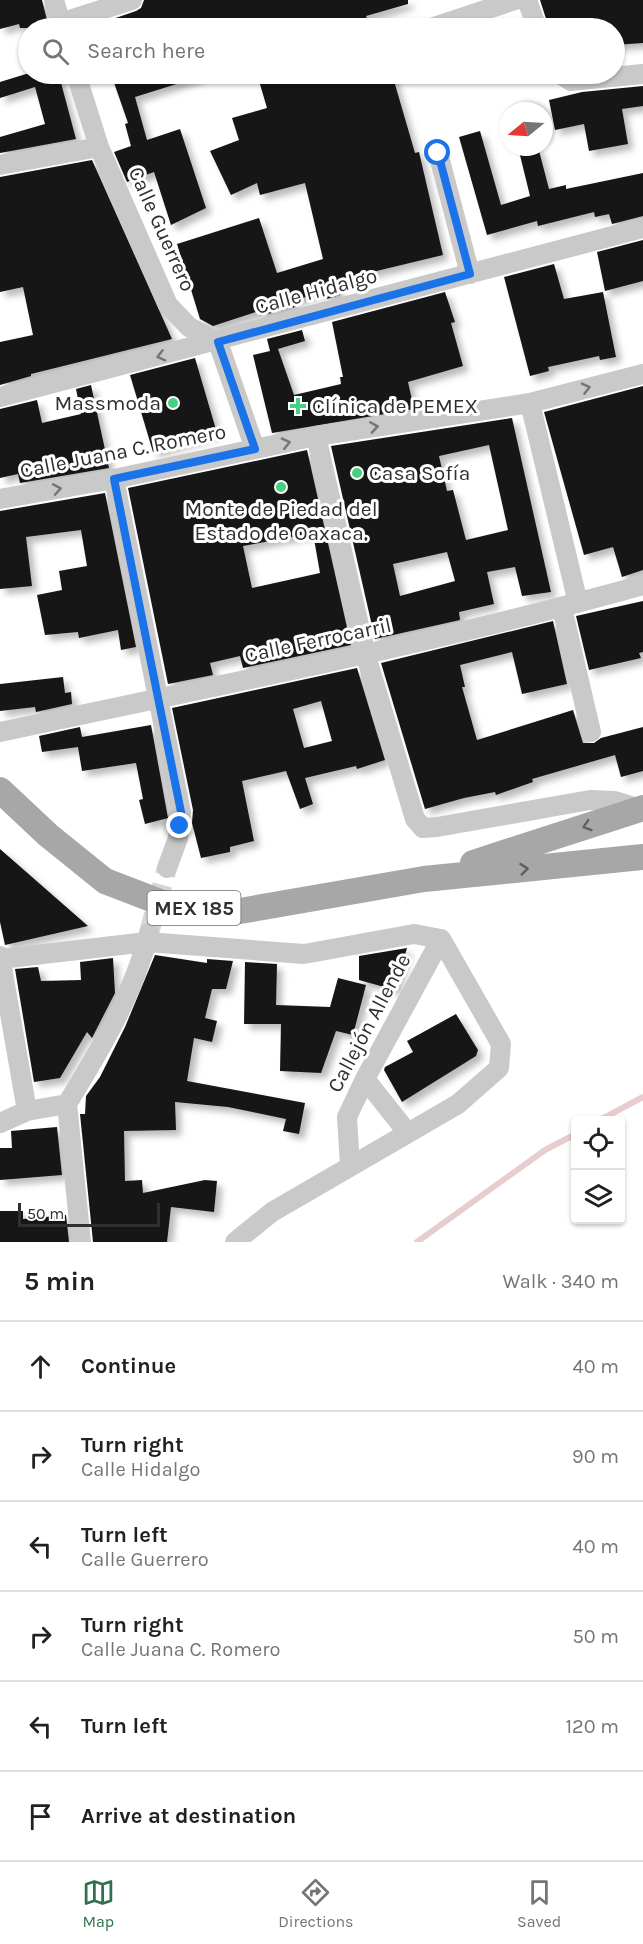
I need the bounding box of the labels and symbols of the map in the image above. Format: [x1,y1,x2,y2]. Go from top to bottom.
north arrow [499,102,553,156]
route start [424,139,450,165]
street label: Calle Guerrero [124,163,200,295]
street label: Calle Hidalgo [252,263,380,319]
one-way arrow [156,348,166,361]
one-way arrow [581,383,591,396]
place label: Massmoda [54,391,161,415]
place label: Clínica de PEMEX [312,394,478,418]
marker: Massmoda [166,396,180,410]
marker: Clínica de PEMEX [289,397,307,415]
street label: Calle Juana C. Romero [18,419,228,483]
one-way arrow [370,421,379,433]
one-way arrow [281,437,291,450]
place label: Casa Sofía [369,461,470,485]
marker: Casa Sofía [350,466,364,480]
marker: Monte de Piedad del Estado de Oaxaca. [274,480,288,494]
one-way arrow [51,483,61,496]
place label: Monte de Piedad del Estado de Oaxaca. [184,497,378,545]
street label: Calle Ferrocarril [242,613,394,667]
route end [166,812,192,838]
one-way arrow [582,819,593,832]
one-way arrow [519,863,528,876]
road number: MEX 185 [148,891,240,925]
street label: Callejón Allende [322,950,416,1096]
scale bar [18,1200,160,1228]

